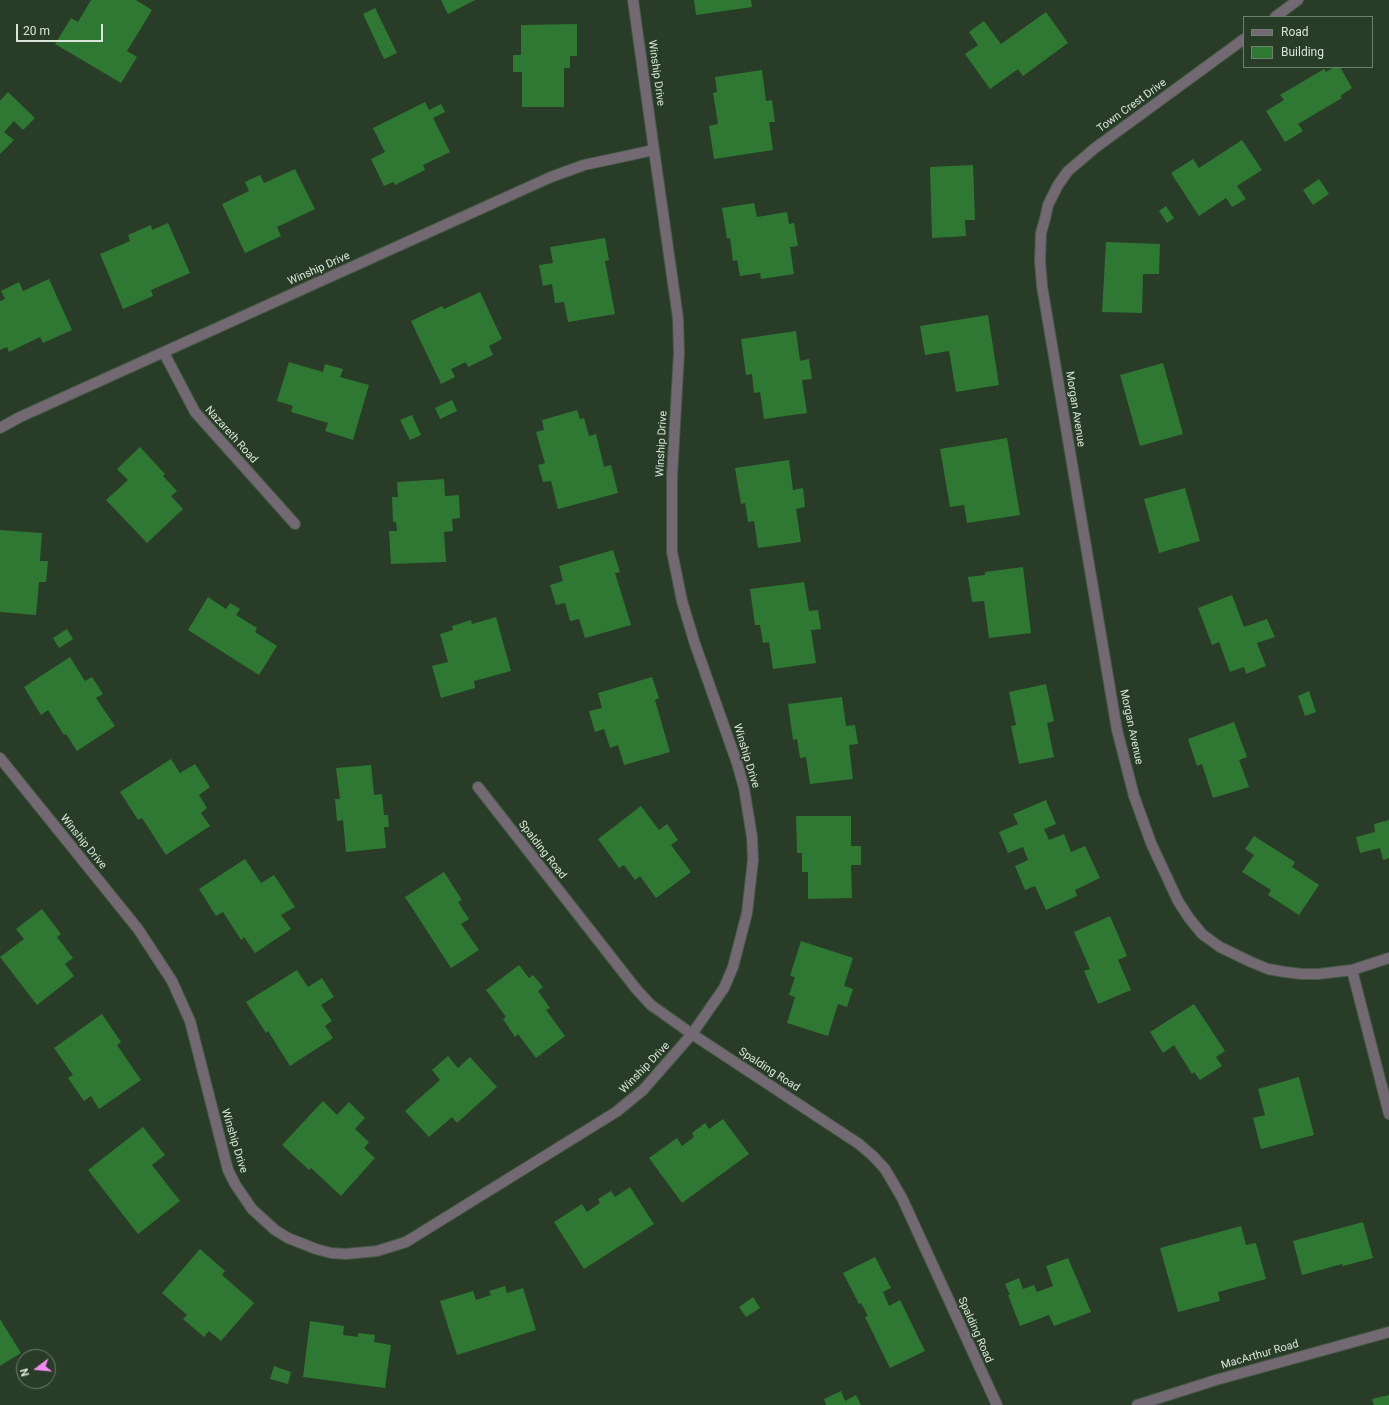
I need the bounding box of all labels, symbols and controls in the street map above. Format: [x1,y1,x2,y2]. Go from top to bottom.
scale bar [18,16,105,42]
legend [1243,16,1373,68]
text: 20 m [23,24,50,38]
text: Road [1281,25,1309,39]
street label: Winship Drive [645,39,667,107]
text: Building [1281,45,1324,59]
street label: Town Crest Drive [1095,76,1169,136]
street label: Winship Drive [286,249,352,289]
street label: Morgan Avenue [1063,370,1087,448]
street label: Nazareth Road [202,404,260,466]
street label: Winship Drive [654,410,670,478]
street label: Morgan Avenue [1117,688,1145,766]
street label: Winship Drive [730,722,762,790]
street label: Winship Drive [57,812,109,872]
street label: Spalding Road [515,818,569,882]
street label: Winship Drive [617,1039,673,1097]
street label: Spalding Road [736,1045,802,1095]
street label: Winship Drive [218,1107,250,1175]
street label: Spalding Road [955,1295,995,1365]
street label: MacArthur Road [1220,1338,1300,1372]
north arrow [16,1349,56,1389]
text: N [18,1367,32,1378]

